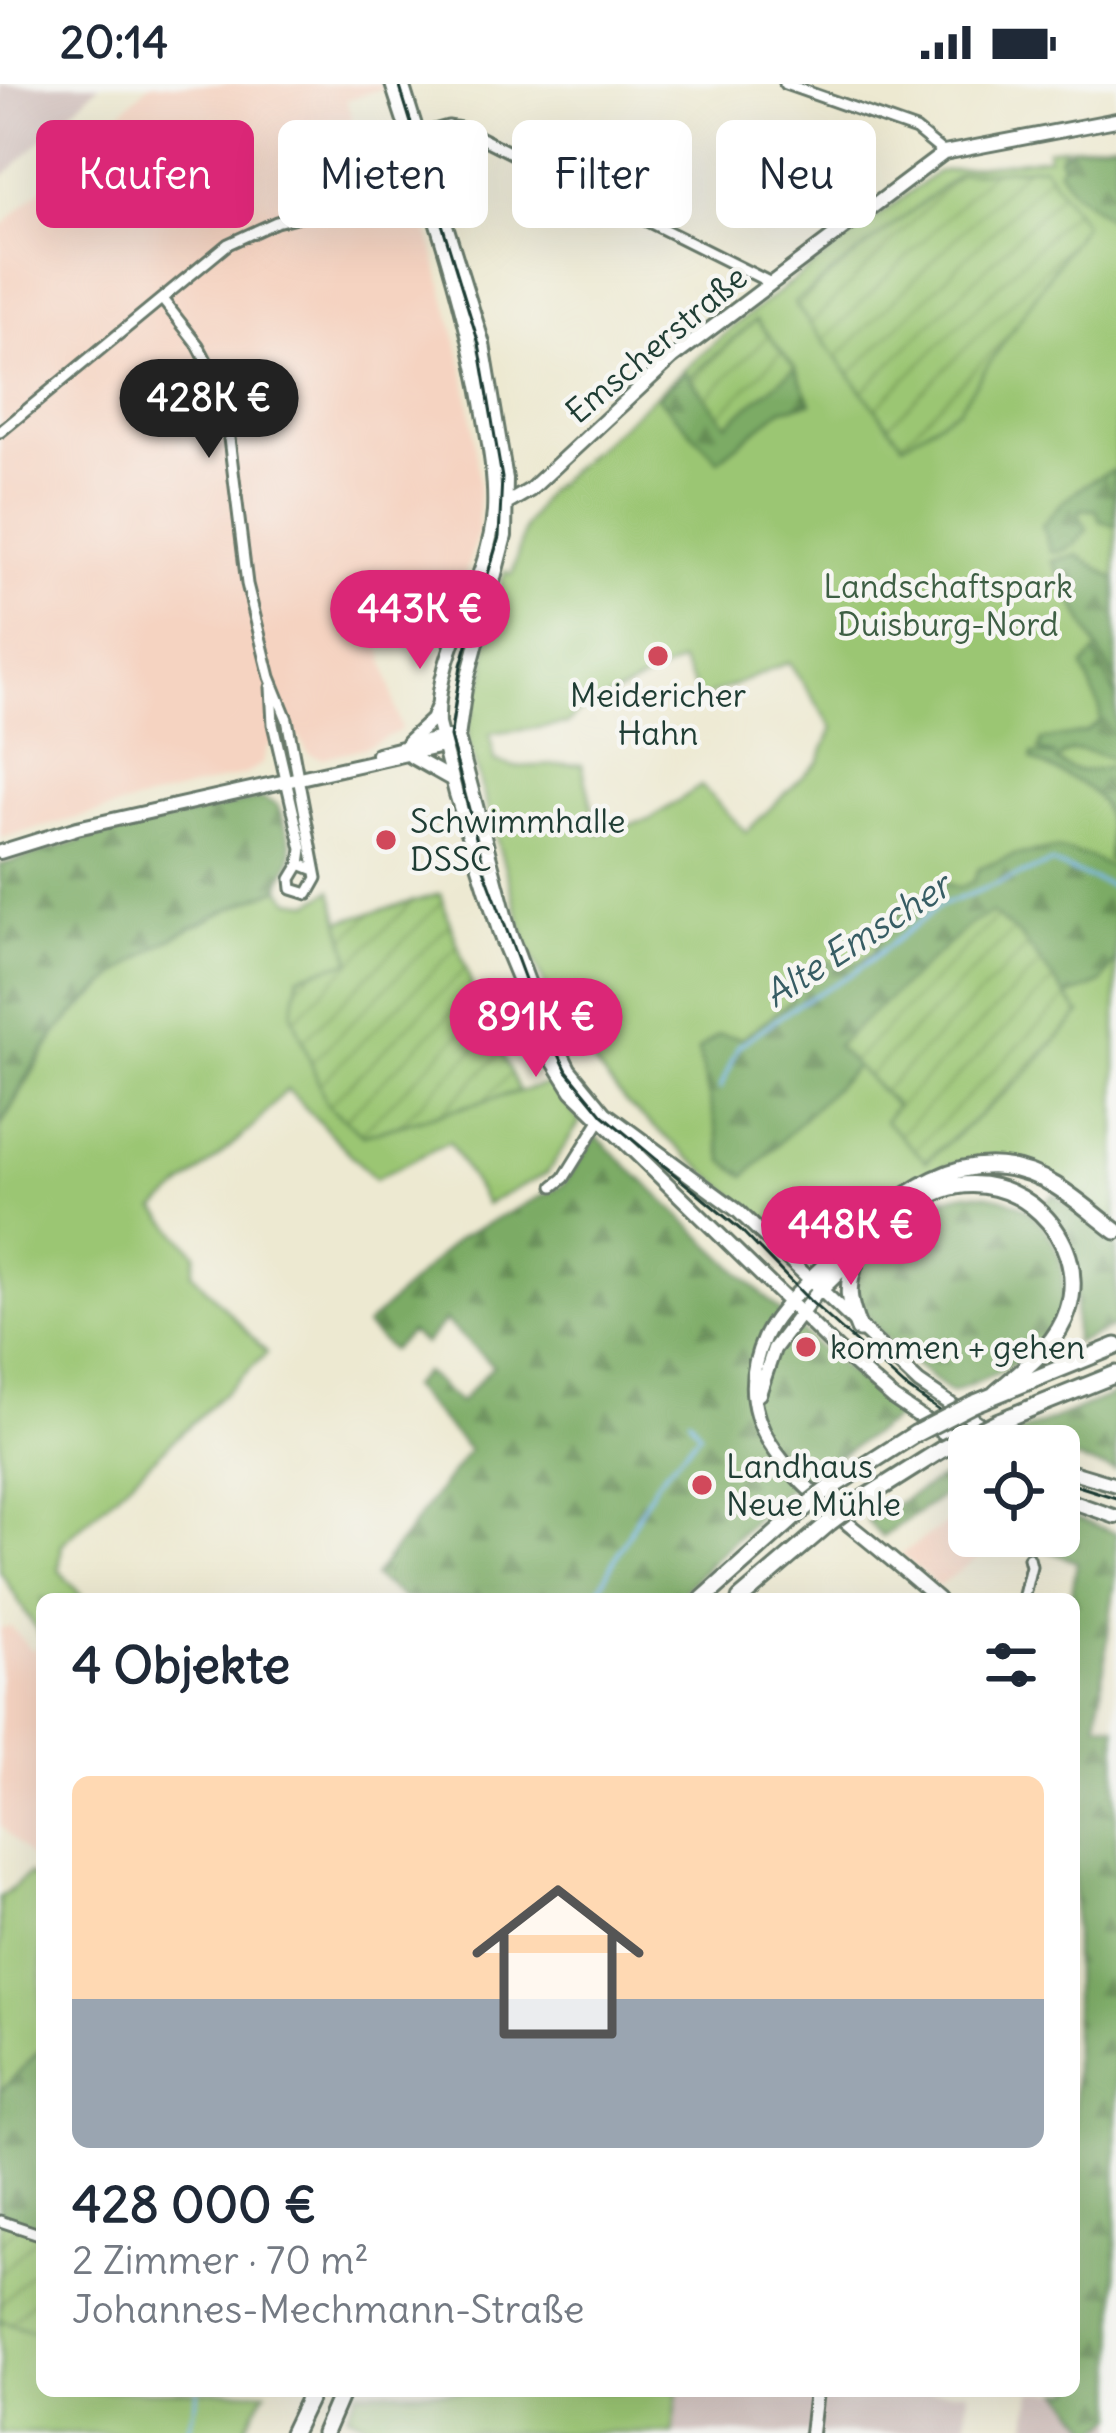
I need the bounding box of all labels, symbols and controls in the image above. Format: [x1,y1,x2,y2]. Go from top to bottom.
text: 20:14 [60,14,168,70]
chip: Kaufen [36,120,254,228]
chip: Mieten [278,120,488,228]
chip: Filter [512,120,692,228]
chip: Neu [716,120,876,228]
street label: Emscherstraße [557,256,755,432]
pin: 428K € [111,359,307,461]
text: 428K € [147,373,271,422]
park label: Landschaftspark Duisburg-Nord [823,565,1073,645]
pin: 443K € [322,570,518,672]
text: 443K € [357,584,483,633]
marker: Meidericher Hahn [645,643,671,669]
place label: Meidericher Hahn [570,674,746,754]
place label: Schwimmhalle DSSC [410,800,626,880]
marker: Schwimmhalle DSSC [373,827,399,853]
water label: Alte Emscher [755,861,962,1017]
pin: 891K € [438,978,634,1080]
text: 891K € [477,992,595,1041]
pin: 448K € [753,1186,949,1288]
text: 448K € [788,1200,914,1249]
place label: kommen + gehen [830,1326,1085,1368]
marker: kommen + gehen [793,1334,819,1360]
map controls [948,1425,1080,1557]
button: locate [948,1425,1080,1557]
place label: Landhaus Neue Mühle [726,1445,901,1525]
marker: Landhaus Neue Mühle [689,1472,715,1498]
icon: filters [978,1632,1044,1698]
text: 4 Objekte [72,1633,290,1697]
icon: home [450,1854,666,2070]
text: 428 000 € [72,2172,317,2236]
text: 2 Zimmer · 70 m² [72,2236,369,2285]
text: Johannes-Mechmann-Straße [72,2285,585,2334]

